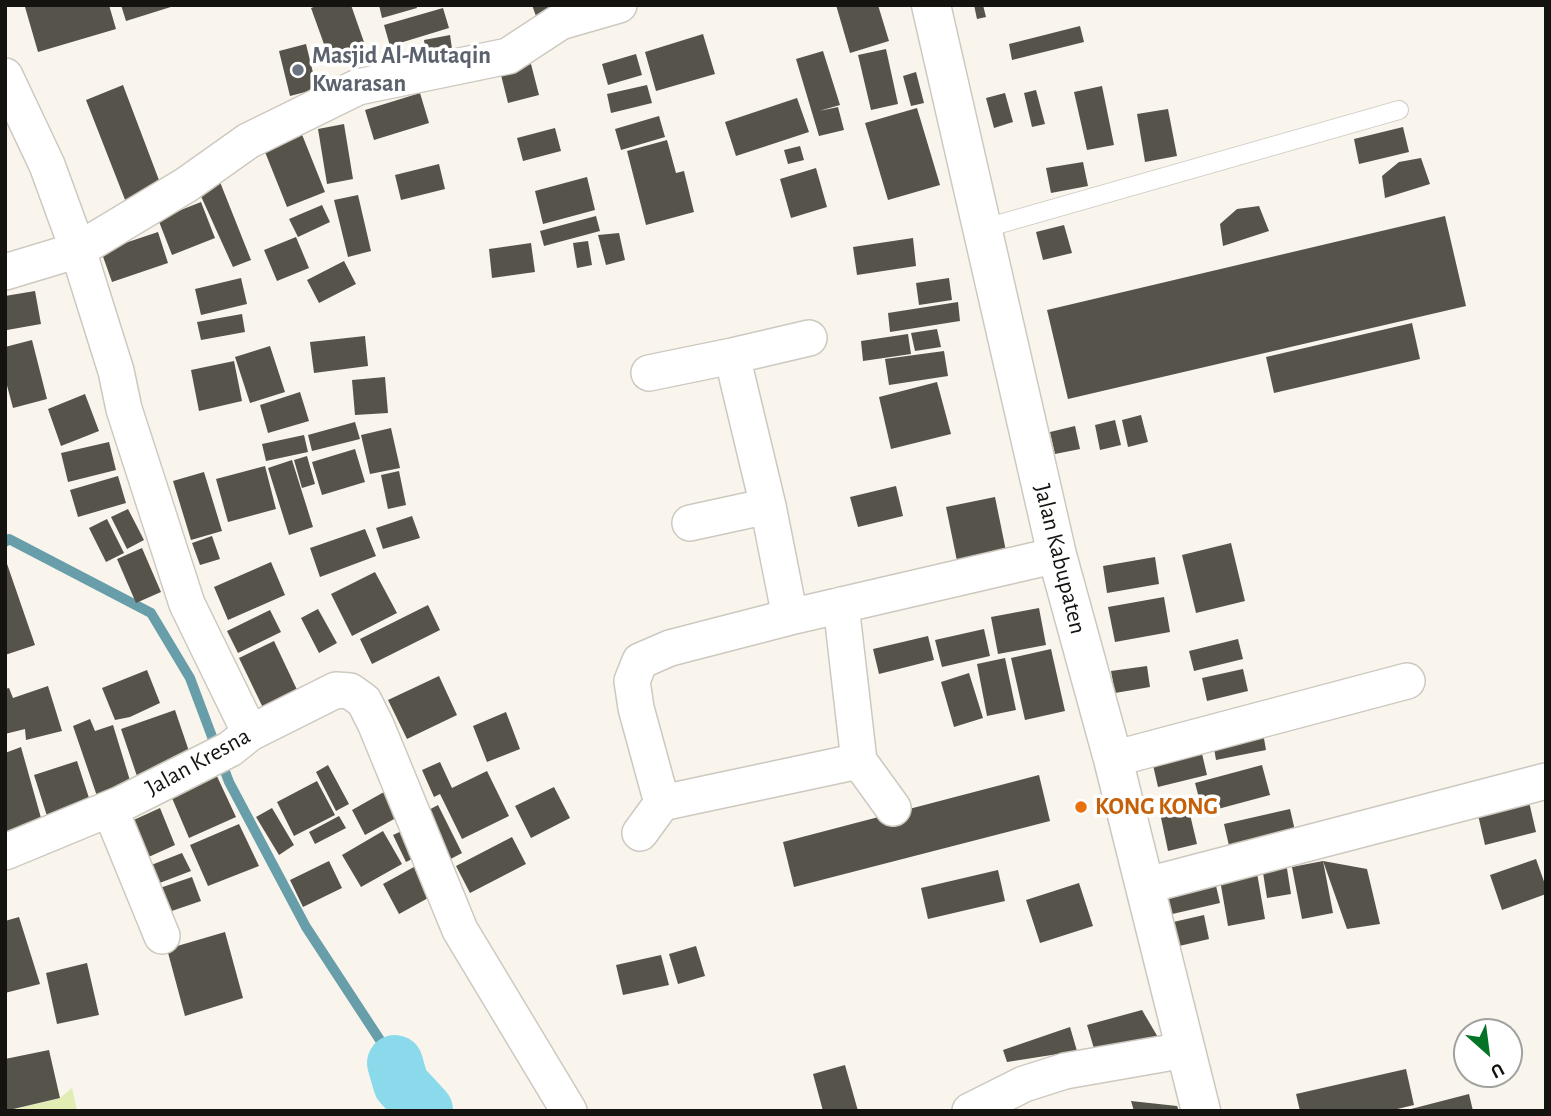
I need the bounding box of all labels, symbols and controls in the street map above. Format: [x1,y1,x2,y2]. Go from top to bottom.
place label: Masjid Al-Mutaqin Kwarasan [312,42,491,98]
marker: Masjid Al-Mutaqin Kwarasan [290,62,306,78]
street label: Jalan Kabupaten [1027,481,1093,637]
street label: Jalan Kresna [141,721,255,803]
place label: KONG KONG [1095,793,1218,821]
marker: KONG KONG [1073,799,1089,815]
north arrow [1453,1018,1523,1088]
text: U [1487,1059,1507,1081]

